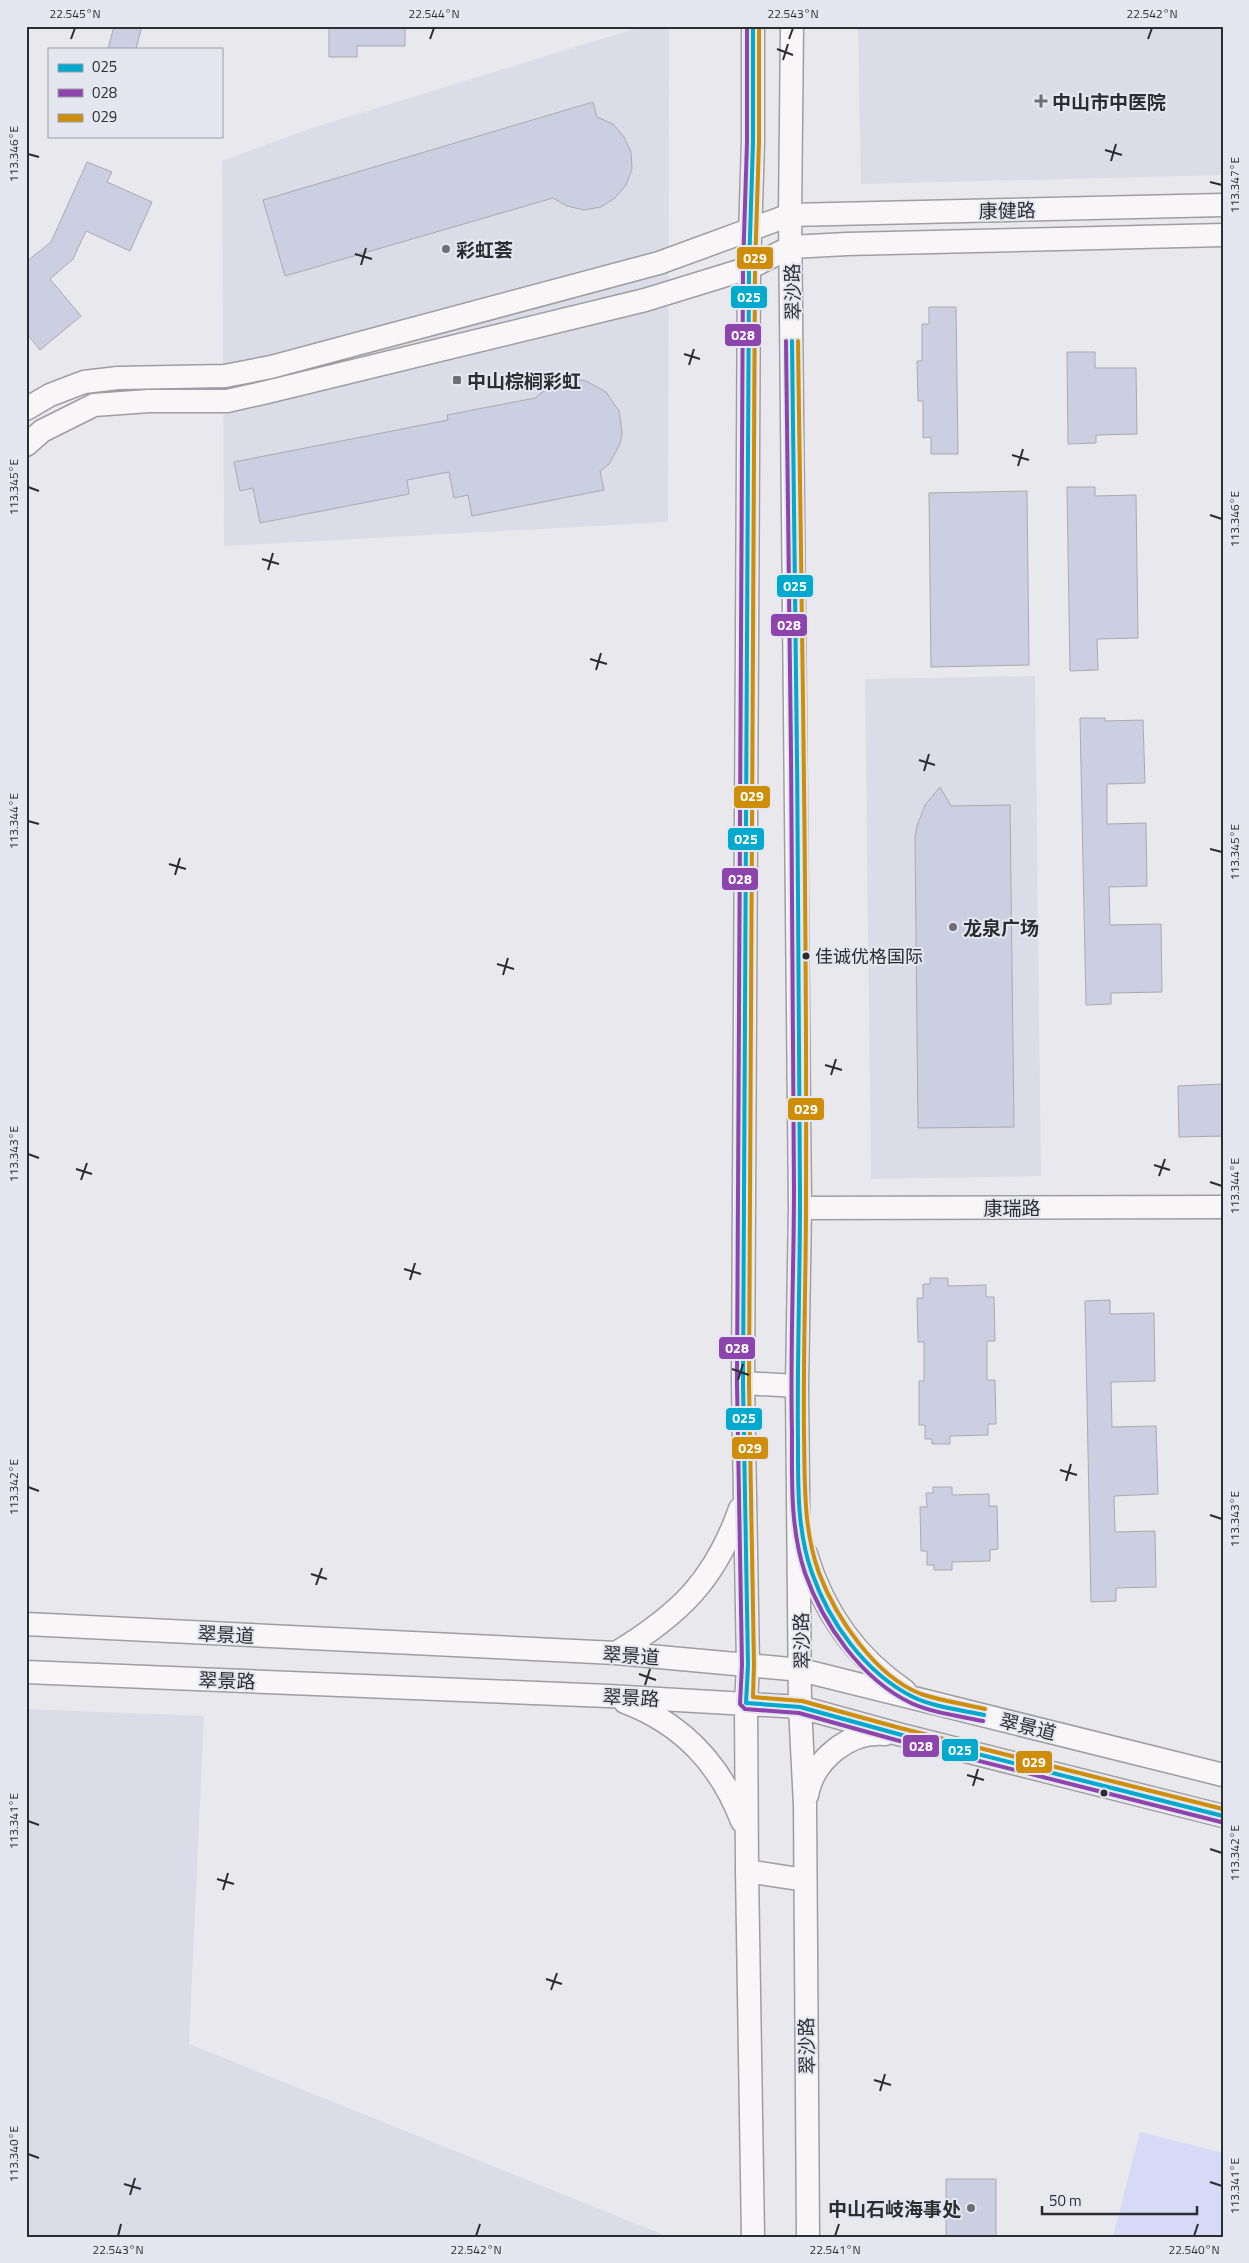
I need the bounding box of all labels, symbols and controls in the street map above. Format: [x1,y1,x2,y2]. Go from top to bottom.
text: 22.545°N [49,4,101,23]
text: 22.544°N [408,4,460,23]
text: 22.543°N [767,4,819,23]
text: 22.542°N [1126,4,1178,23]
legend [48,48,222,138]
text: 025 [92,55,117,78]
text: 028 [92,81,117,104]
place label: 中山市中医院 [1052,87,1166,116]
marker: 中山市中医院 [1034,94,1048,108]
text: 029 [92,105,117,128]
text: 113.346°E [4,126,23,182]
text: 113.347°E [1225,157,1244,213]
street label: 康健路 [978,195,1036,225]
place label: 彩虹荟 [456,235,513,264]
marker: 彩虹荟 [440,243,452,255]
line badge: 029 [736,246,774,270]
text: 029 [743,247,767,268]
street label: 翠沙路 [777,263,807,321]
line badge: 025 [730,285,768,309]
text: 025 [737,286,761,307]
line badge: 028 [724,323,762,347]
text: 028 [731,324,755,345]
place label: 中山棕榈彩虹 [467,366,581,395]
marker: 中山棕榈彩虹 [451,374,463,386]
text: 113.345°E [4,459,23,515]
text: 113.346°E [1225,491,1244,547]
line badge: 025 [776,574,814,598]
text: 025 [783,575,807,596]
line badge: 028 [770,613,808,637]
text: 028 [777,614,801,635]
line badge: 029 [733,785,771,809]
text: 029 [740,785,764,806]
text: 113.344°E [4,793,23,849]
text: 113.345°E [1225,824,1244,880]
line badge: 025 [727,827,765,851]
text: 025 [734,828,758,849]
line badge: 028 [721,867,759,891]
text: 028 [728,868,752,889]
place label: 龙泉广场 [963,913,1039,942]
marker: 龙泉广场 [947,921,959,933]
place label: 佳诚优格国际 [815,943,923,970]
marker: 佳诚优格国际 [801,951,811,961]
line badge: 029 [787,1097,825,1121]
text: 029 [794,1098,818,1119]
text: 113.343°E [4,1126,23,1182]
text: 113.344°E [1225,1158,1244,1214]
street label: 康瑞路 [983,1193,1041,1222]
line badge: 028 [718,1336,756,1360]
text: 028 [725,1337,749,1358]
line badge: 025 [725,1407,763,1431]
text: 025 [732,1407,756,1428]
line badge: 029 [731,1436,769,1460]
text: 029 [738,1437,762,1458]
text: 113.342°E [4,1459,23,1515]
text: 113.343°E [1225,1491,1244,1547]
street label: 翠沙路 [786,1612,816,1670]
street label: 翠景道 [197,1618,255,1650]
street label: 翠景道 [602,1639,660,1671]
street label: 翠景路 [198,1665,256,1695]
street label: 翠景路 [602,1681,660,1713]
street label: 翠景道 [997,1705,1059,1747]
line badge: 028 [902,1734,940,1758]
text: 028 [909,1735,933,1756]
line badge: 025 [941,1738,979,1762]
text: 025 [948,1739,972,1760]
line badge: 029 [1015,1750,1053,1774]
text: 029 [1022,1751,1046,1772]
unlabelled marker [1099,1788,1109,1798]
text: 113.341°E [4,1793,23,1849]
text: 113.342°E [1225,1825,1244,1881]
street label: 翠沙路 [791,2017,821,2075]
text: 113.340°E [4,2126,23,2182]
text: 113.341°E [1225,2158,1244,2214]
scale bar [1042,2183,1196,2215]
text: 50 m [1049,2189,1082,2212]
place label: 中山石岐海事处 [828,2194,961,2223]
marker: 中山石岐海事处 [965,2202,977,2214]
text: 22.543°N [92,2240,144,2259]
text: 22.542°N [450,2240,502,2259]
text: 22.541°N [809,2240,861,2259]
text: 22.540°N [1168,2240,1220,2259]

